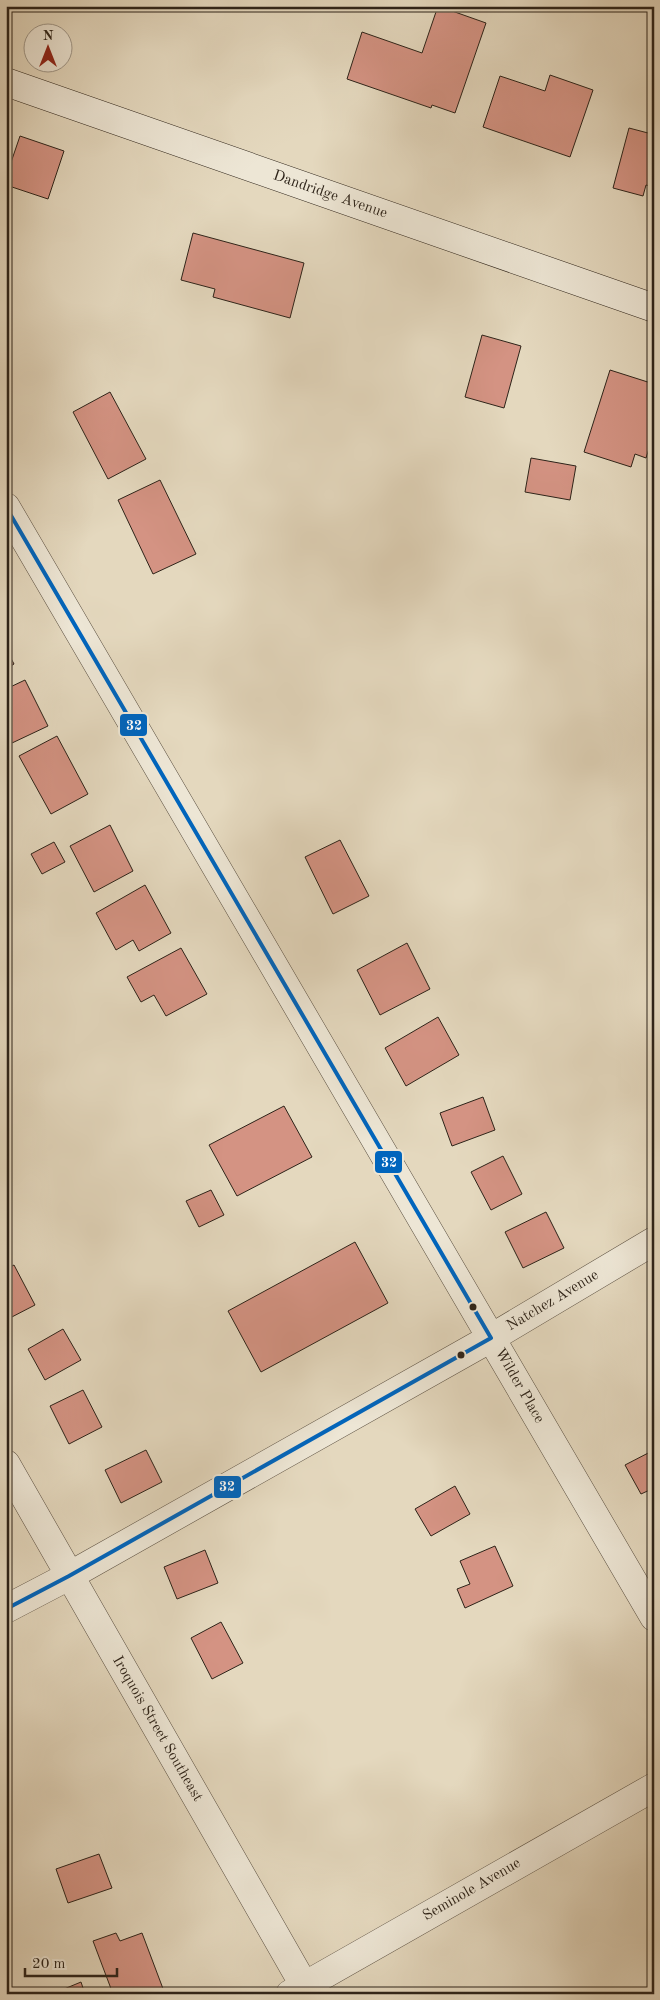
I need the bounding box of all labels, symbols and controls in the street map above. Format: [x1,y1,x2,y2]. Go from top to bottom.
north arrow [22,22,72,72]
text: N [43,29,54,43]
street label: Dandridge Avenue [271,168,389,222]
line badge: 32 [119,713,148,737]
text: 32 [126,719,142,733]
line badge: 32 [374,1150,403,1174]
text: 32 [381,1156,397,1170]
street label: Natchez Avenue [504,1268,602,1334]
unlabelled marker [468,1302,478,1312]
street label: Wilder Place [492,1346,546,1426]
unlabelled marker [456,1350,466,1360]
line badge: 32 [213,1475,242,1499]
text: 32 [219,1480,235,1494]
street label: Iroquois Street Southeast [109,1654,205,1804]
street label: Seminole Avenue [420,1856,524,1924]
scale bar [25,1945,118,1977]
text: 20 m [32,1957,66,1972]

